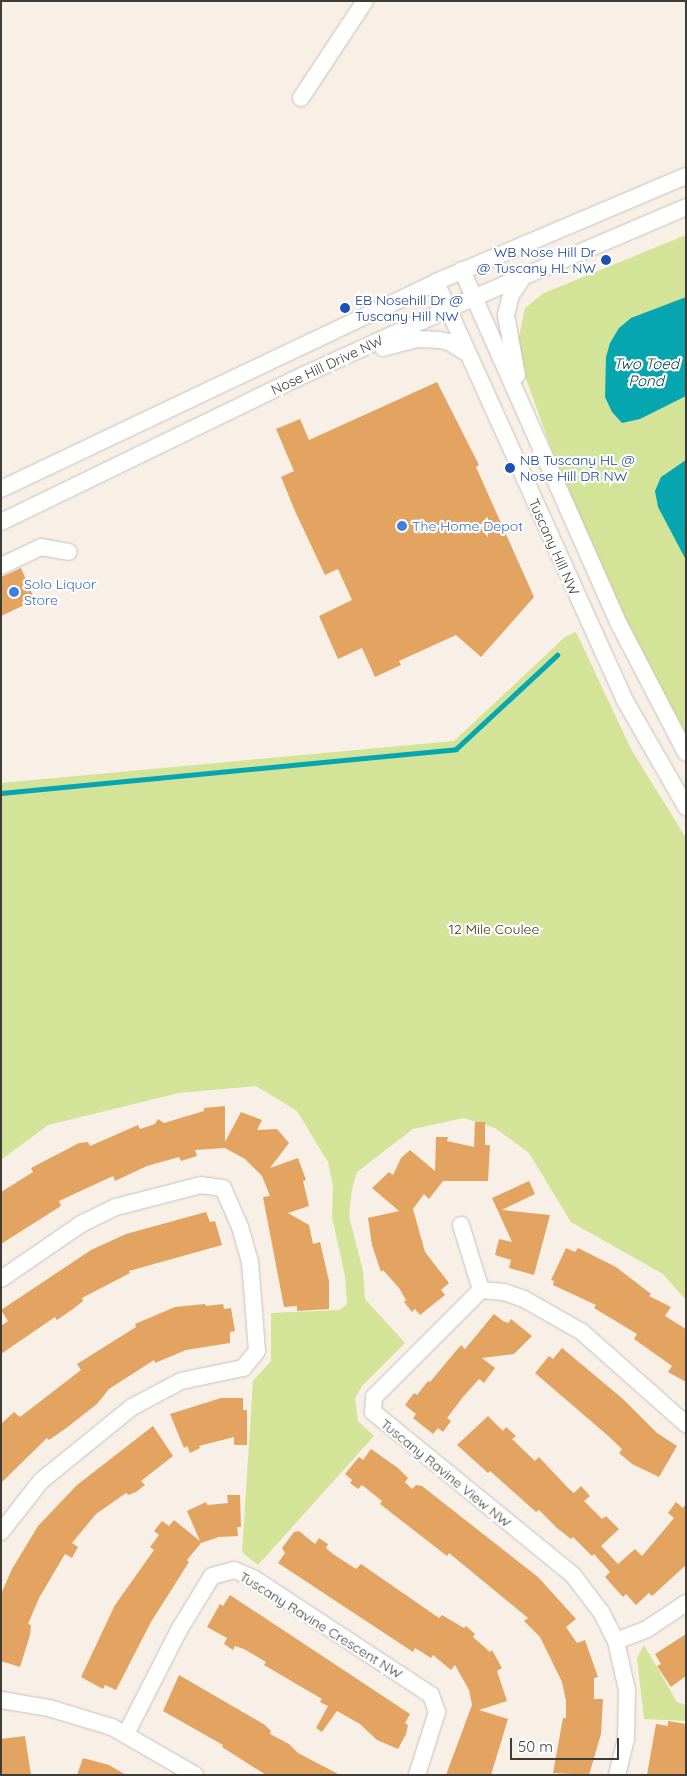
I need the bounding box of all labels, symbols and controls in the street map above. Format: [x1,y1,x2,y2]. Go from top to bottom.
place label: WB Nose Hill Dr @ Tuscany HL NW [477,244,596,276]
marker: WB Nose Hill Dr @ Tuscany HL NW [600,254,612,266]
place label: EB Nosehill Dr @ Tuscany Hill NW [355,292,463,324]
marker: EB Nosehill Dr @ Tuscany Hill NW [339,302,351,314]
street label: Nose Hill Drive NW [268,332,386,398]
water label: Two Toed Pond [613,354,679,389]
place label: NB Tuscany HL @ Nose Hill DR NW [520,452,635,484]
marker: NB Tuscany HL @ Nose Hill DR NW [504,462,516,474]
street label: Tuscany Hill NW [525,496,583,598]
place label: The Home Depot [412,518,523,534]
marker: The Home Depot [396,520,408,532]
place label: Solo Liquor Store [24,576,96,608]
marker: Solo Liquor Store [8,586,20,598]
park label: 12 Mile Coulee [449,921,539,937]
street label: Tuscany Ravine View NW [377,1415,515,1531]
street label: Tuscany Ravine Crescent NW [236,1568,406,1682]
scale bar [512,1728,621,1760]
text: 50 m [518,1737,553,1756]

